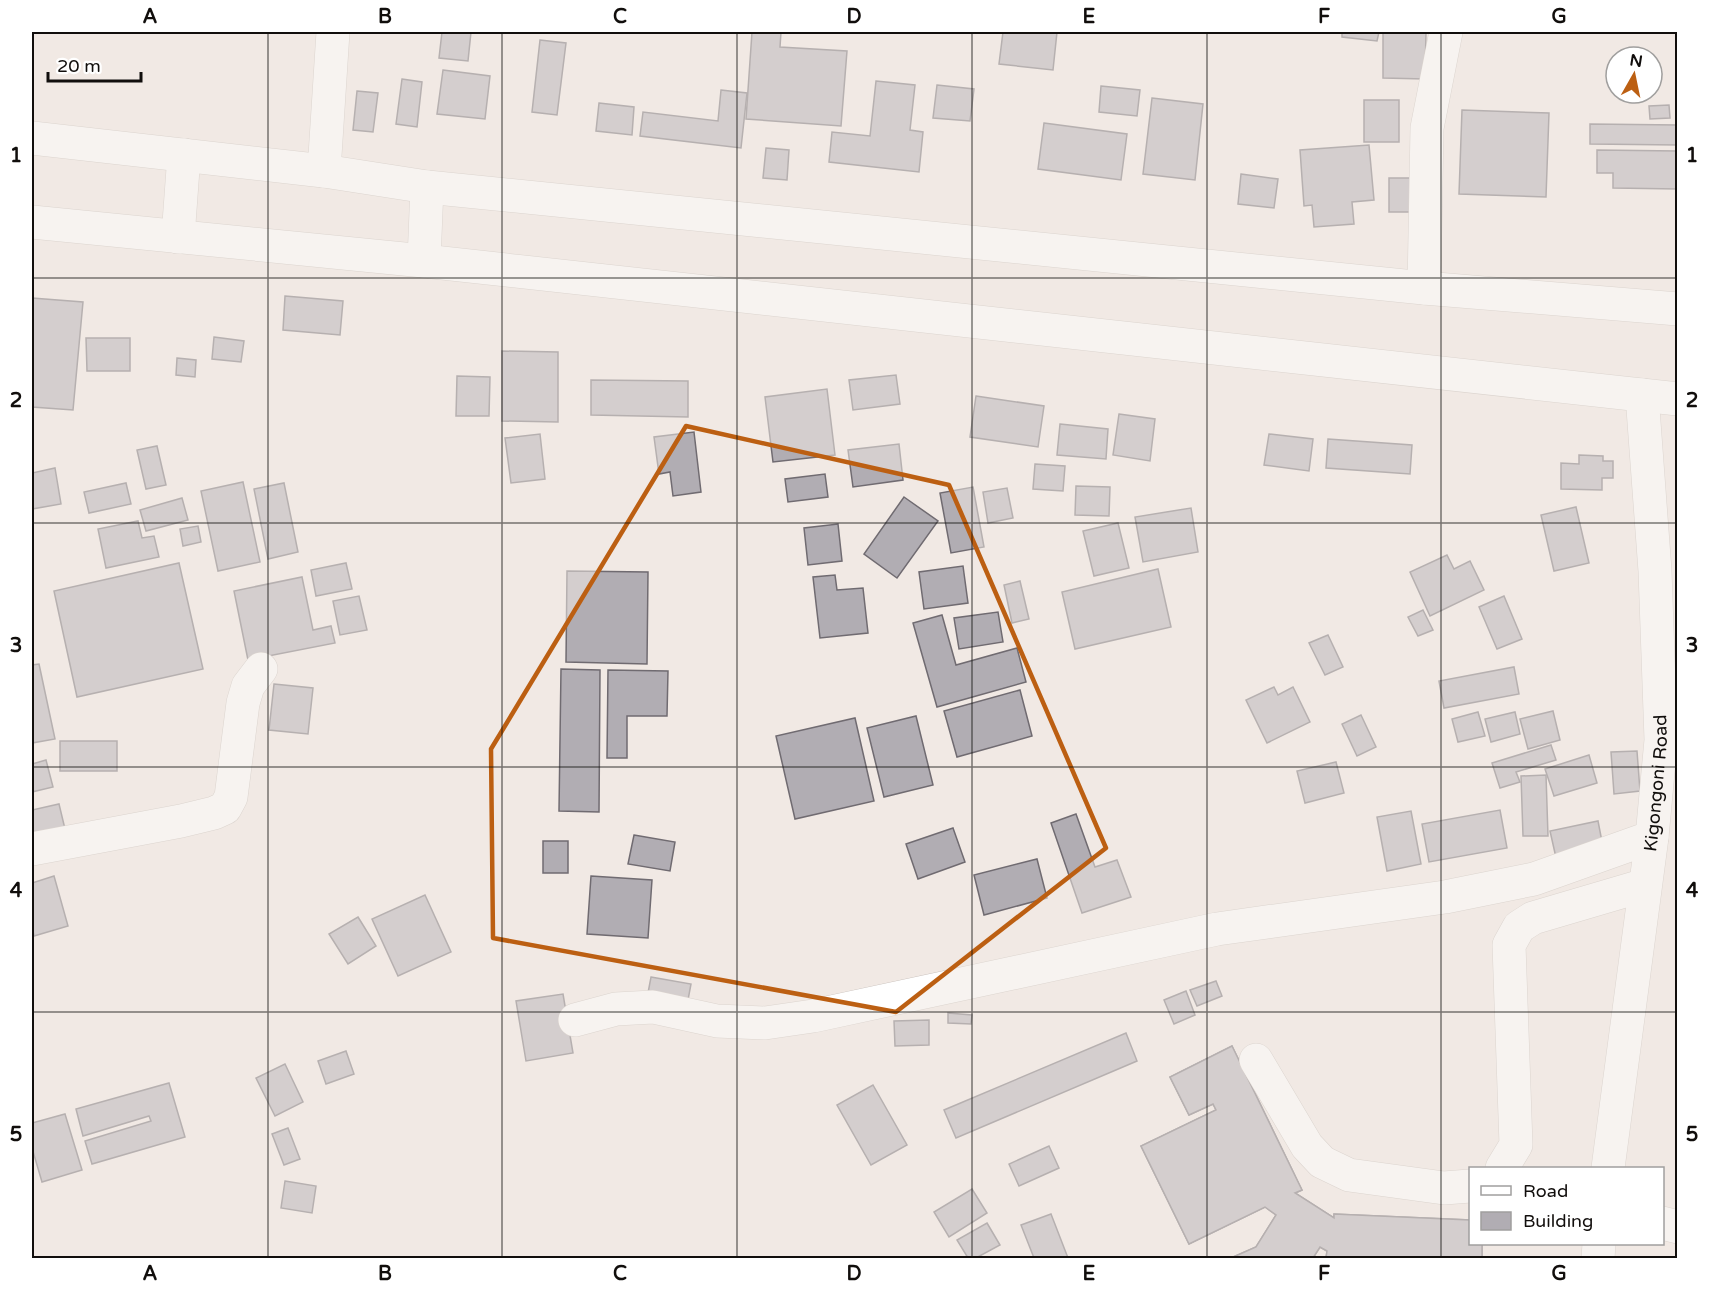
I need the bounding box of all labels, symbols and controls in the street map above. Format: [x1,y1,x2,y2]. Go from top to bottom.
text: A [143,5,158,29]
text: B [378,5,392,29]
text: C [613,5,627,29]
text: D [846,5,862,29]
text: E [1083,5,1096,29]
text: F [1318,5,1330,29]
text: G [1551,5,1567,29]
scale bar [48,45,141,83]
north arrow [1604,45,1664,105]
text: N [1628,50,1644,72]
text: 20 m [57,55,101,77]
text: 1 [10,144,22,168]
text: 1 [1686,144,1698,168]
text: 2 [10,389,22,413]
text: 2 [1686,389,1698,413]
text: 3 [10,634,22,658]
text: 3 [1686,634,1698,658]
street label: Kigongoni Road [1639,714,1672,853]
text: 4 [10,879,23,903]
text: 4 [1686,879,1699,903]
text: 5 [10,1123,22,1147]
text: 5 [1686,1123,1698,1147]
legend [1469,1167,1664,1245]
text: Road [1523,1180,1568,1202]
text: Building [1523,1210,1593,1232]
text: A [143,1262,158,1286]
text: B [378,1262,392,1286]
text: C [613,1262,627,1286]
text: D [846,1262,862,1286]
text: E [1083,1262,1096,1286]
text: F [1318,1262,1330,1286]
text: G [1551,1262,1567,1286]

